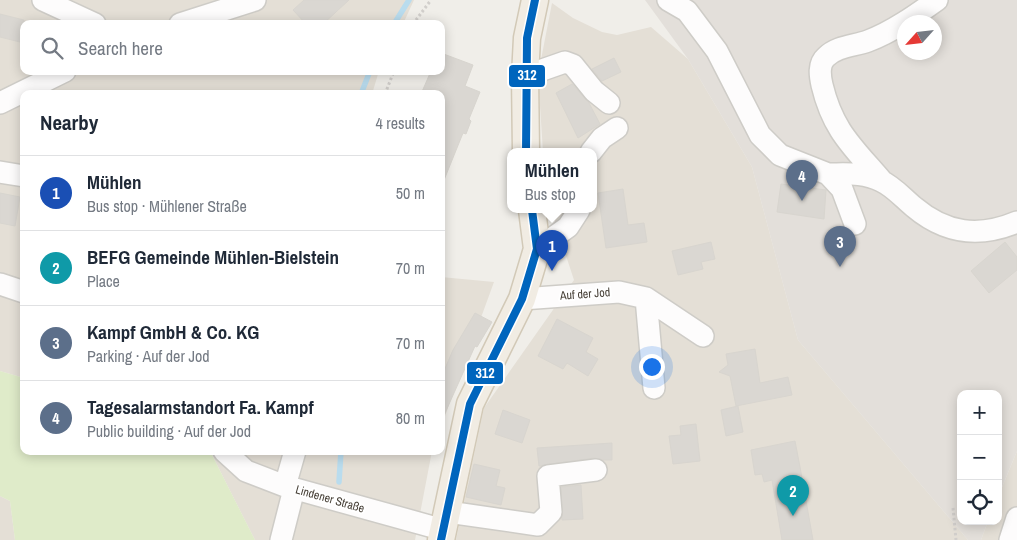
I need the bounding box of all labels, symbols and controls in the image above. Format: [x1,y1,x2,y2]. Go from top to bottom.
north arrow [897,15,942,60]
search box [20,20,445,75]
icon: search [38,34,66,62]
text: Search here [78,35,163,61]
line badge: 312 [508,64,546,88]
text: 312 [517,66,537,84]
text: Nearby [40,108,98,137]
text: 4 results [375,112,425,134]
popup [507,148,597,213]
text: Mühlen [525,157,579,183]
pin: 4 [786,160,818,201]
text: Mühlen [87,169,142,195]
text: 1 [52,182,60,204]
text: 50 m [396,182,425,204]
text: Bus stop [525,183,576,205]
text: Bus stop · Mühlener Straße [87,195,247,217]
pin: 3 [824,226,856,267]
pin: 1 [536,230,568,271]
text: BEFG Gemeinde Mühlen-Bielstein [87,244,339,270]
text: 2 [52,257,60,279]
text: 70 m [396,257,425,279]
text: Place [87,270,120,292]
street label: Auf der Jod [558,284,611,304]
text: Kampf GmbH & Co. KG [87,319,259,345]
text: 3 [52,332,60,354]
text: 70 m [396,332,425,354]
text: Parking · Auf der Jod [87,345,210,367]
your location [639,354,665,380]
line badge: 312 [466,361,504,385]
text: 312 [475,364,495,382]
map controls [957,390,1002,525]
button: + [957,390,1002,435]
text: Tagesalarmstandort Fa. Kampf [87,394,314,420]
text: 4 [52,407,60,429]
text: 80 m [396,407,425,429]
text: Public building · Auf der Jod [87,420,251,442]
button: − [957,435,1002,480]
pin: 2 [777,475,809,516]
button: locate [957,480,1002,525]
street label: Lindener Straße [294,482,366,516]

